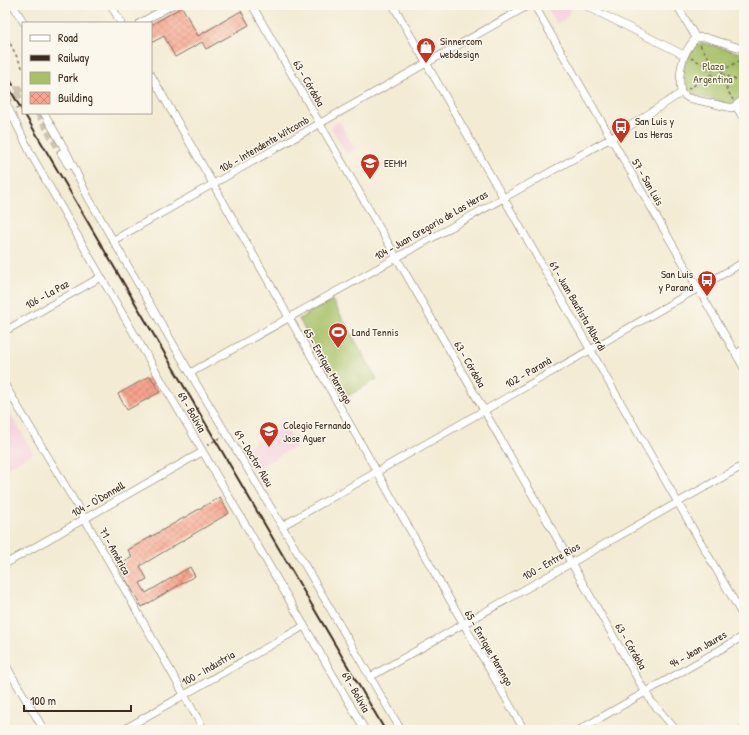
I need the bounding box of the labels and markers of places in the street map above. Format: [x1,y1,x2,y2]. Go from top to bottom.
place label: Sinnercom webdesign [440,34,483,61]
shop icon: Sinnercom webdesign [415,36,437,64]
place label: San Luis y Las Heras [635,114,675,141]
bus stop icon: San Luis y Las Heras [610,116,632,144]
school or university icon: EEMM [359,152,381,180]
place label: EEMM [384,156,407,170]
place label: San Luis y Paraná [658,267,694,294]
bus stop icon: San Luis y Paraná [696,269,718,297]
sports icon: Land Tennis [327,321,349,349]
place label: Land Tennis [352,325,398,339]
place label: Colegio Fernando Jose Aguer [283,418,351,445]
school or university icon: Colegio Fernando Jose Aguer [258,420,280,448]

